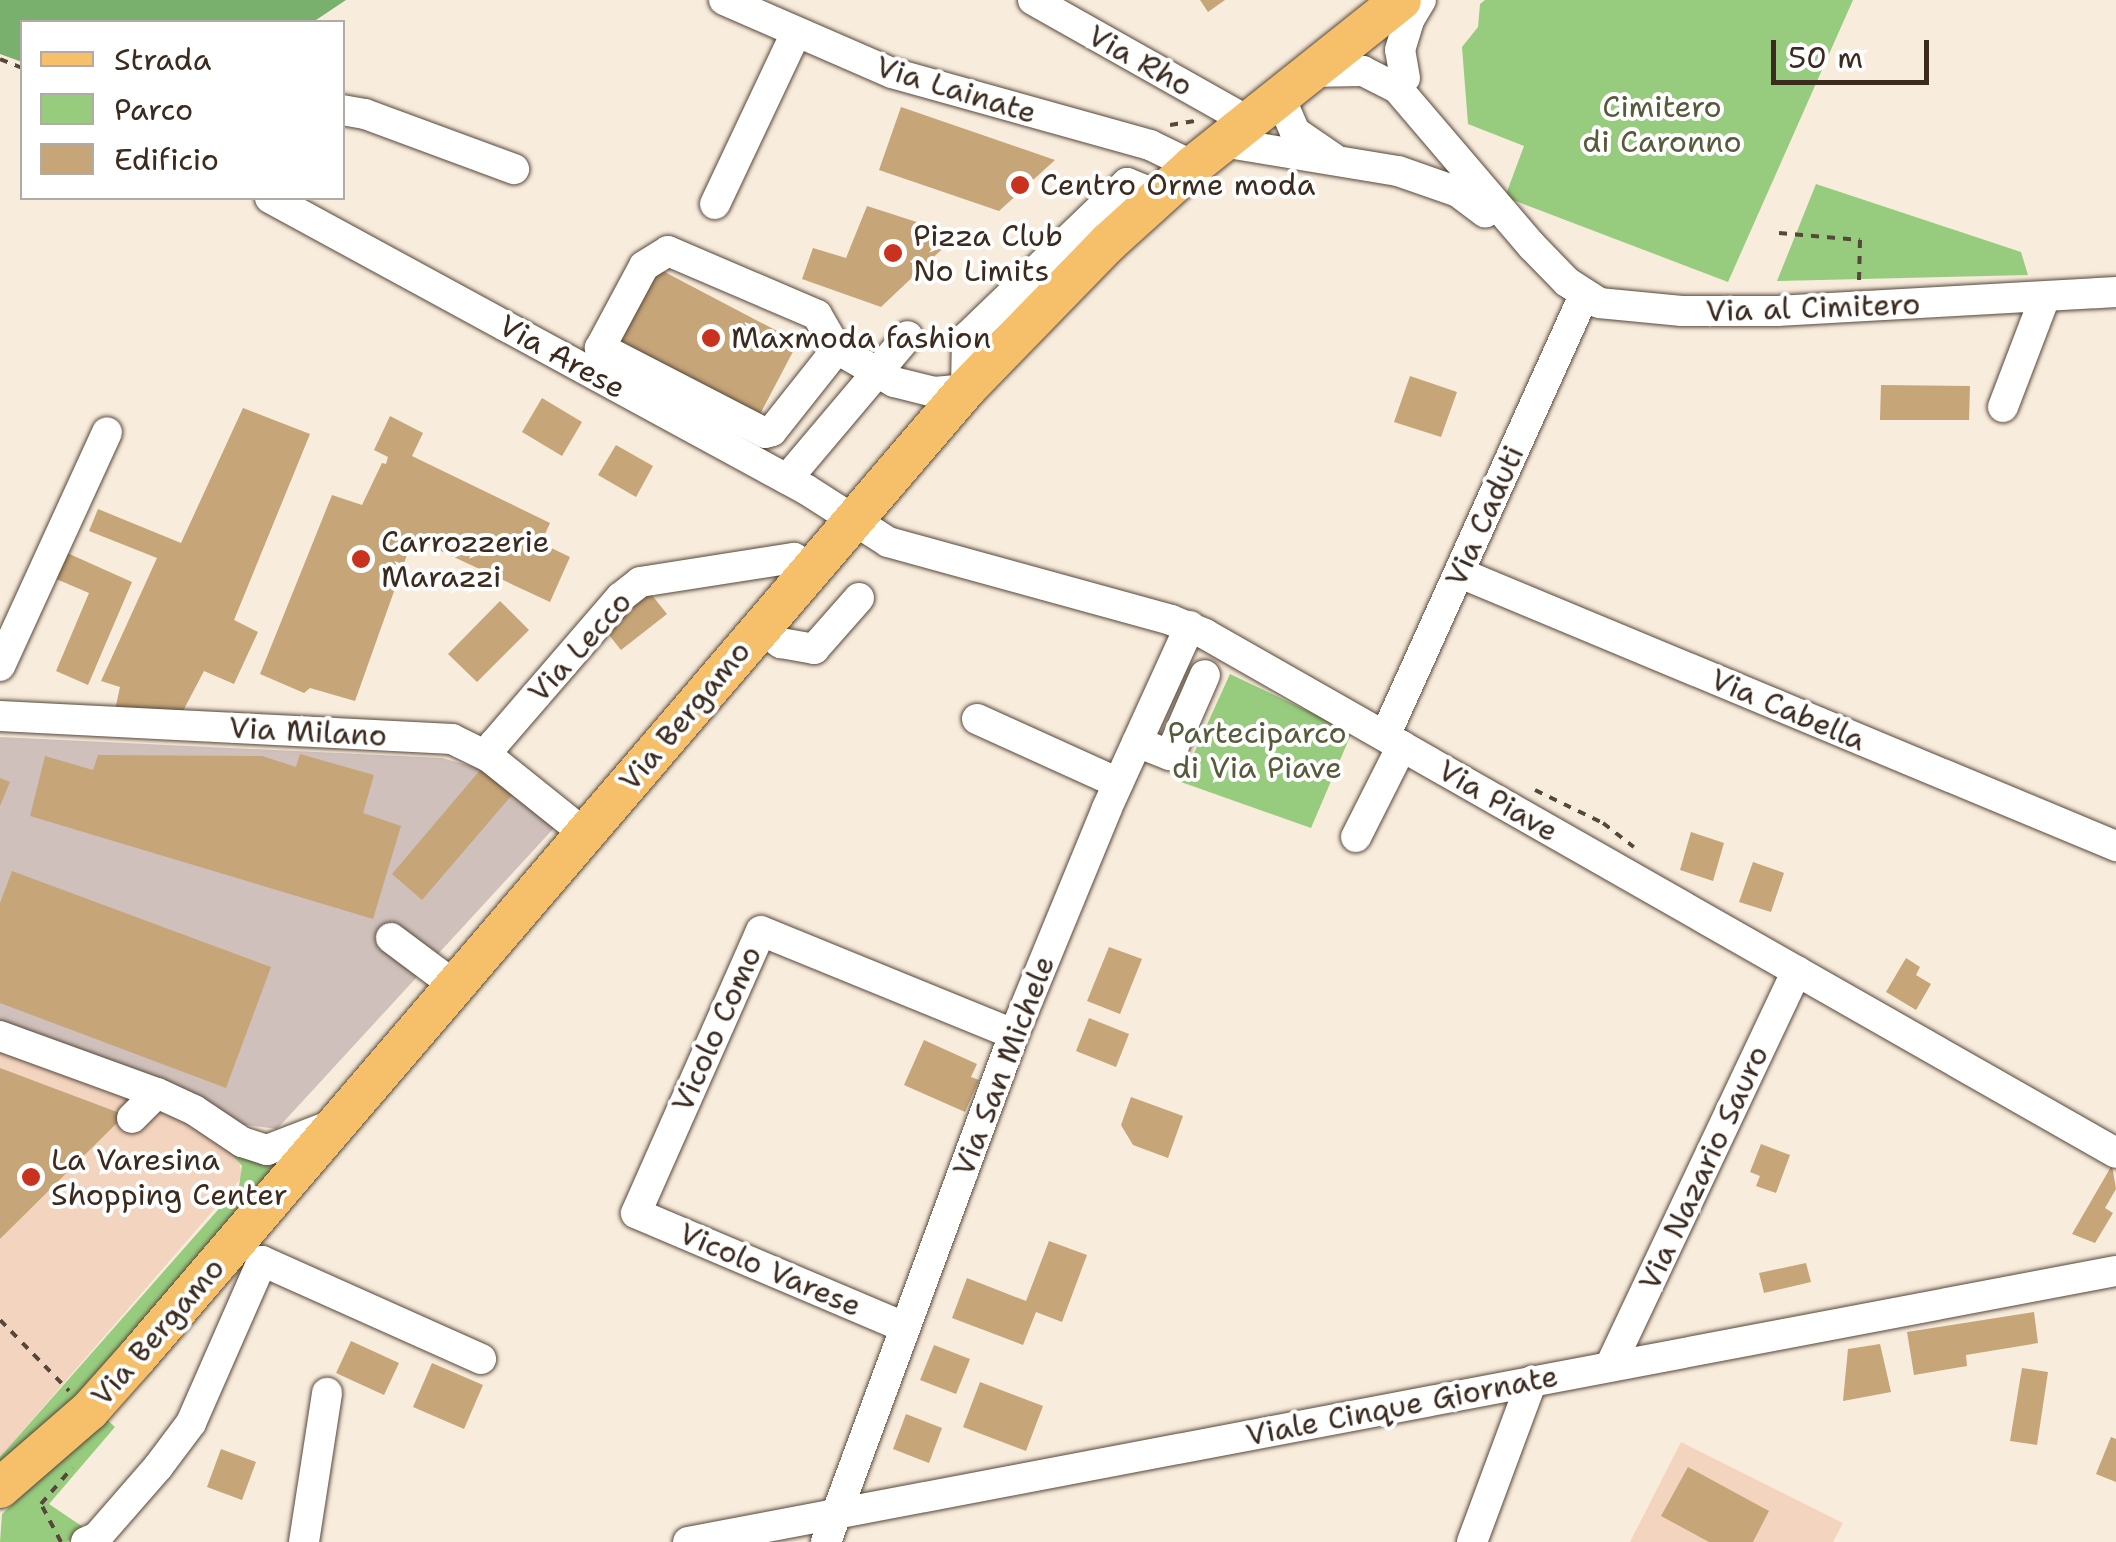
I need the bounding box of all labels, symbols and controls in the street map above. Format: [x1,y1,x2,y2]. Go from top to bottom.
street label: Via Rho [1081,18,1199,104]
legend [20,20,345,200]
scale bar [1776,20,1934,82]
text: 50 m [1788,37,1863,78]
text: Strada [114,39,212,80]
street label: Via Lainate [872,49,1040,131]
text: Parco [114,89,193,130]
park label: Cimitero di Caronno [1582,89,1742,160]
text: Edificio [114,139,219,180]
place label: Centro Orme moda [1040,167,1315,203]
marker: Centro Orme moda [1009,174,1031,196]
place label: Pizza Club No Limits [913,218,1063,288]
marker: Pizza Club No Limits [882,242,904,264]
street label: Via al Cimitero [1705,286,1921,330]
street label: Via Arese [492,308,632,406]
place label: Maxmoda fashion [731,320,991,356]
marker: Maxmoda fashion [700,327,722,349]
street label: Via Caduti [1438,440,1532,592]
place label: Carrozzerie Marazzi [381,524,549,594]
marker: Carrozzerie Marazzi [350,548,372,570]
street label: Via Lecco [521,584,639,710]
street label: Via Bergamo [612,634,758,798]
street label: Via Cabella [1705,661,1871,759]
street label: Via Milano [228,710,388,754]
park label: Parteciparco di Via Piave [1167,715,1347,786]
street label: Via Piave [1432,752,1564,850]
street label: Vicolo Como [664,941,770,1117]
street label: Via San Michele [945,951,1063,1181]
street label: Via Nazario Sauro [1632,1040,1776,1296]
place label: La Varesina Shopping Center [51,1142,288,1212]
marker: La Varesina Shopping Center [20,1166,42,1188]
street label: Vicolo Varese [674,1216,866,1324]
street label: Via Bergamo [84,1251,232,1413]
street label: Viale Cinque Giornate [1243,1358,1561,1454]

